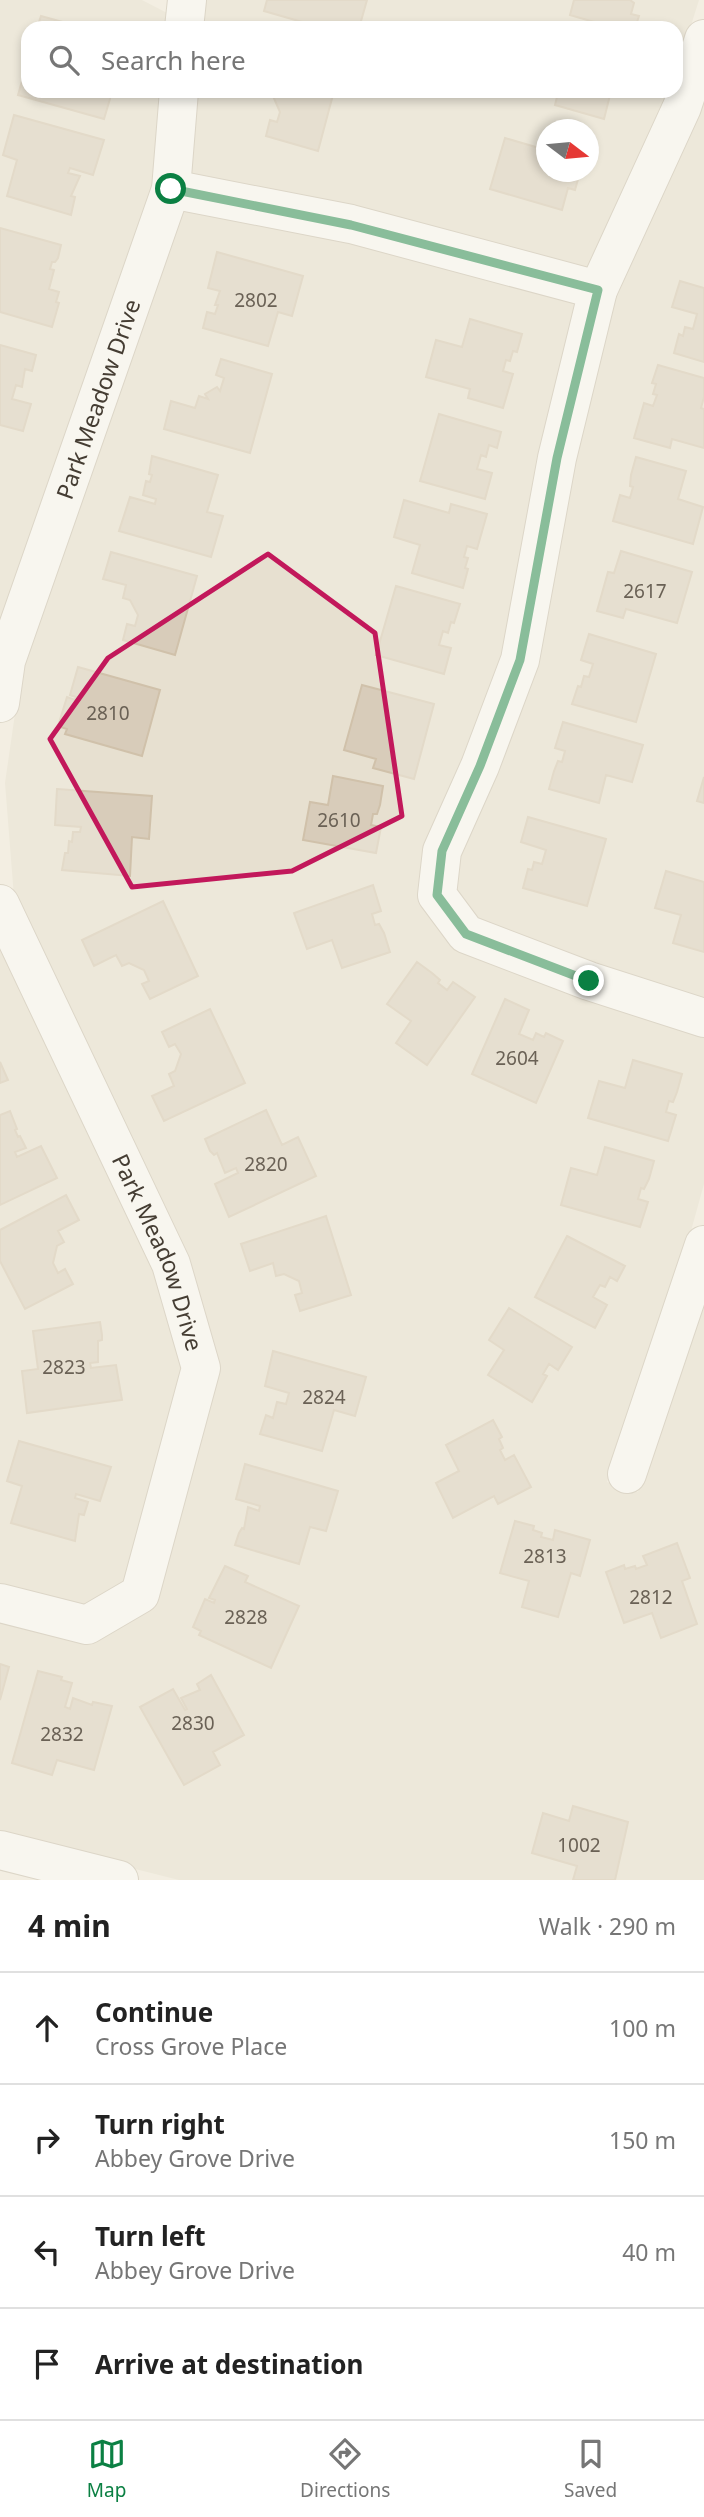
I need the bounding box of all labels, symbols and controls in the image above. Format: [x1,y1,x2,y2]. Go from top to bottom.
search box [21,21,683,98]
icon: search [45,41,83,79]
text: Search here [101,42,246,78]
north arrow [536,119,599,182]
route start [155,173,186,204]
house number: 2802 [234,287,278,313]
street label: Park Meadow Drive [48,295,147,503]
house number: 2617 [623,578,667,604]
house number: 2810 [86,700,130,726]
house number: 2610 [317,807,361,833]
route end [573,965,604,996]
house number: 2604 [495,1045,539,1071]
street label: Park Meadow Drive [105,1148,211,1354]
house number: 2820 [244,1151,288,1177]
house number: 2823 [42,1354,86,1380]
house number: 2824 [302,1384,346,1410]
house number: 2813 [523,1543,567,1569]
house number: 2812 [629,1584,673,1610]
house number: 2828 [224,1604,268,1630]
house number: 2830 [171,1710,215,1736]
house number: 2832 [40,1721,84,1747]
house number: 1002 [557,1832,601,1858]
text: 4 min [28,1905,111,1946]
text: Walk · 290 m [539,1910,676,1942]
text: Continue [95,1994,213,2030]
icon: ahead [28,2009,66,2047]
text: 100 m [609,2012,676,2044]
text: Cross Grove Place [95,2030,287,2062]
text: Turn right [95,2106,225,2142]
icon: right [28,2121,66,2159]
text: 150 m [609,2124,676,2156]
text: Abbey Grove Drive [95,2142,295,2174]
text: Turn left [95,2218,206,2254]
icon: left [28,2233,66,2271]
text: 40 m [622,2236,676,2268]
text: Abbey Grove Drive [95,2254,295,2286]
icon: arrive [28,2345,66,2383]
text: Arrive at destination [95,2346,364,2382]
tab: Map [87,2435,126,2503]
tab: Directions [300,2435,390,2503]
tab: Saved [564,2435,617,2503]

